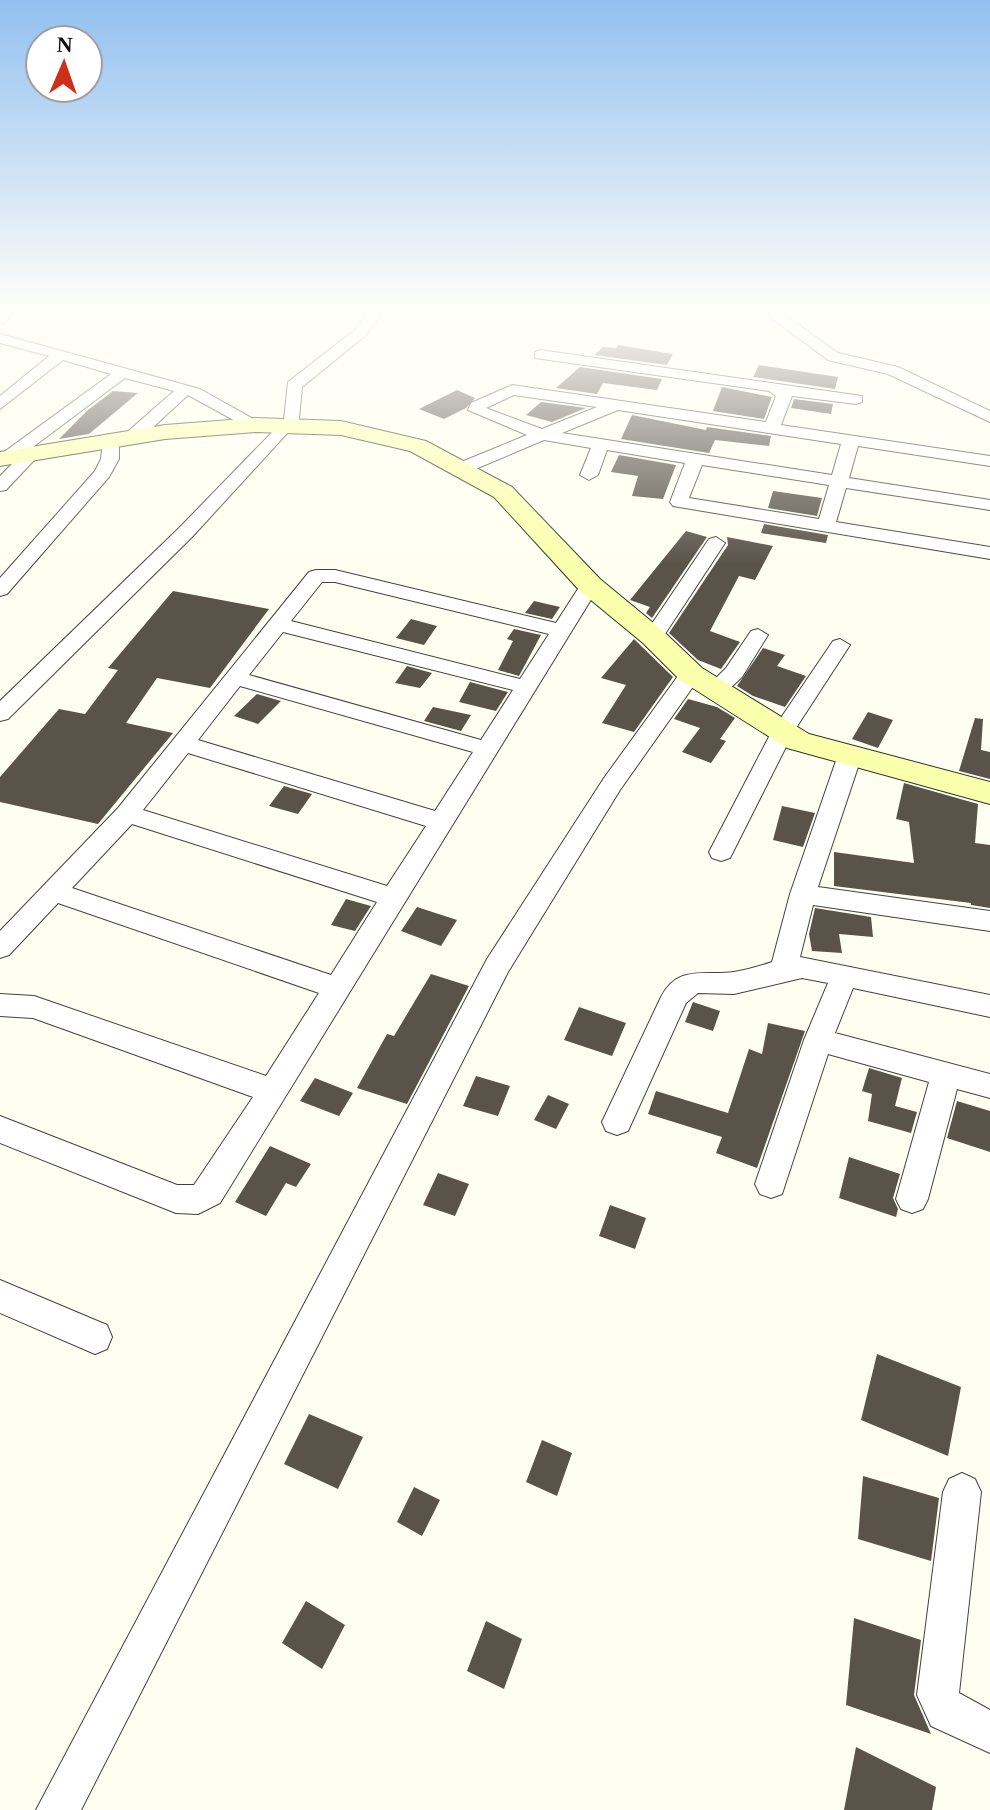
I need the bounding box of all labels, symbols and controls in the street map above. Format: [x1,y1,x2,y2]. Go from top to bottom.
north arrow [24,24,104,104]
text: N [56,32,73,57]

